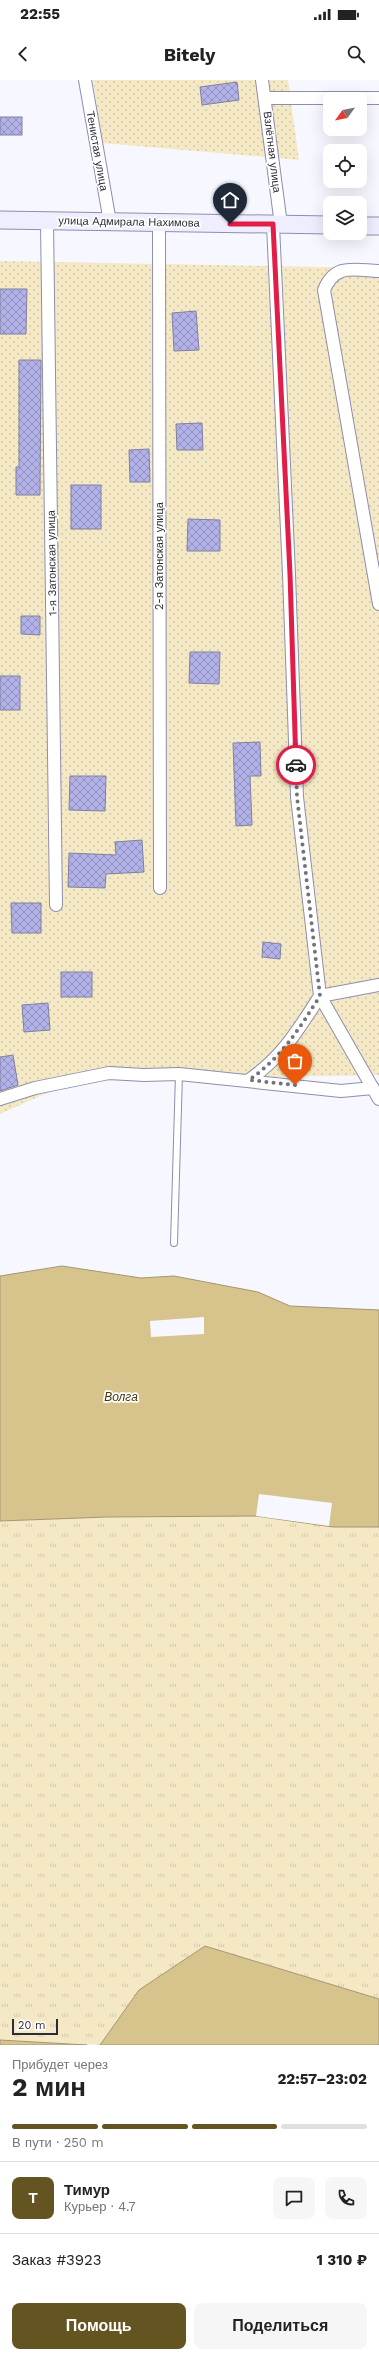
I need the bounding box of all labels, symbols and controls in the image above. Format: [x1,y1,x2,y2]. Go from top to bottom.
text: 22:55 [20,5,60,23]
icon: back [12,43,34,65]
icon: search [345,43,367,65]
text: Bitely [164,44,215,65]
north arrow [323,92,367,136]
map controls [323,92,367,240]
street label: Тенистая улица [84,110,111,193]
street label: Взлётная улица [261,111,284,194]
button: locate [323,144,367,188]
pin [213,183,247,224]
icon: home [219,189,241,211]
button: layers [323,196,367,240]
street label: улица Адмирала Нахимова [58,214,201,230]
street label: 2-я Затонская улица [153,501,166,610]
street label: 1-я Затонская улица [45,509,59,616]
courier [276,745,316,785]
icon: car [285,754,307,776]
pin [278,1044,312,1085]
icon: bag [284,1050,306,1072]
water label: Волга [104,1390,138,1404]
scale bar [12,2017,58,2036]
text: 20 m [18,2019,46,2032]
text: Прибудет через [12,2057,108,2072]
text: 22:57–23:02 [277,2070,367,2088]
text: 2 мин [12,2072,86,2102]
text: В пути · 250 m [12,2135,104,2150]
button: chat [273,2177,315,2219]
button: phone [325,2177,367,2219]
text: Тимур [64,2181,110,2199]
text: Т [28,2189,38,2207]
text: Курьер · 4.7 [64,2199,136,2214]
text: Заказ #3923 [12,2251,102,2269]
text: 1 310 ₽ [317,2251,367,2269]
button: Помощь [12,2303,186,2349]
button: Поделиться [194,2303,367,2349]

